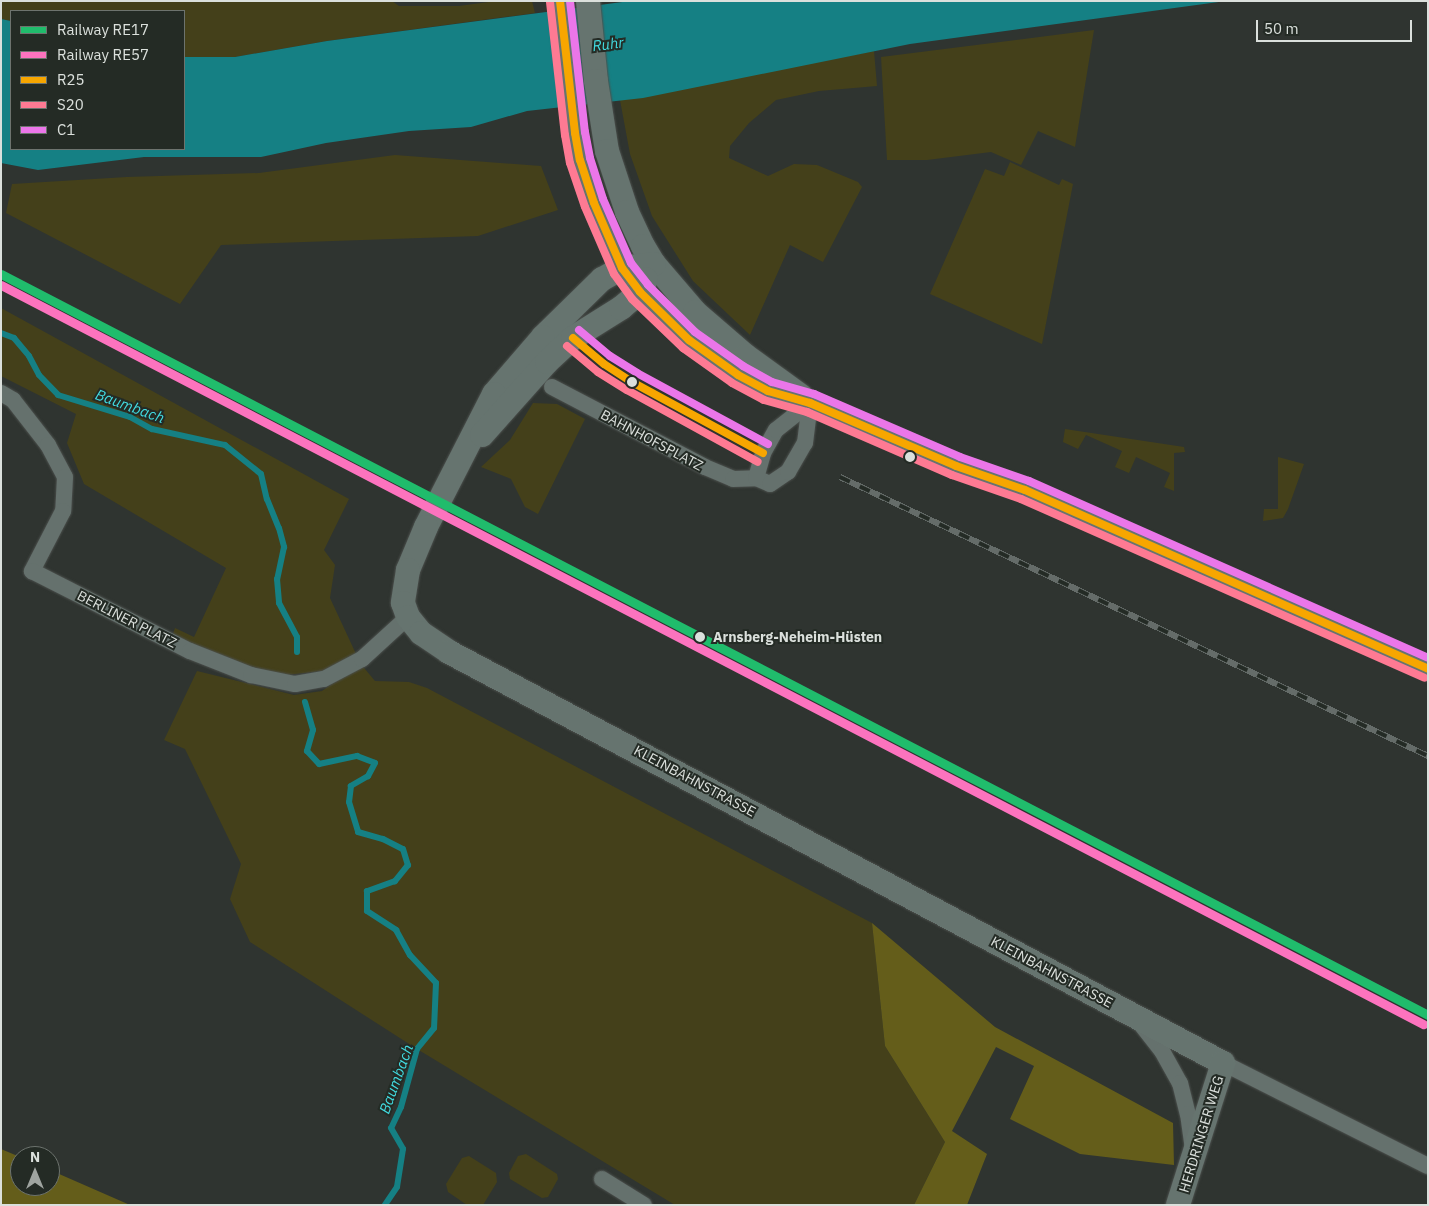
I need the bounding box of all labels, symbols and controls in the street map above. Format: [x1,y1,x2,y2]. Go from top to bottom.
legend [10,10,185,150]
scale bar [1259,10,1415,42]
text: 50 m [1264,19,1299,38]
text: Railway RE17 [57,20,149,39]
water label: Ruhr [591,33,625,55]
text: Railway RE57 [57,45,149,64]
text: R25 [57,70,85,89]
text: S20 [57,95,84,114]
text: C1 [57,120,75,139]
unlabelled marker [627,377,637,387]
water label: Baumbach [93,385,167,427]
street label: BAHNHOFSPLATZ [598,406,706,474]
unlabelled marker [905,452,915,462]
street label: BERLINER PLATZ [75,587,179,651]
marker: Arnsberg-Neheim-Hüsten [691,628,709,646]
place label: Arnsberg-Neheim-Hüsten [713,629,882,645]
street label: KLEINBAHNSTRASSE [631,742,759,820]
street label: KLEINBAHNSTRASSE [988,933,1116,1011]
water label: Baumbach [375,1042,417,1116]
street label: HERDRINGER WEG [1175,1073,1227,1195]
north arrow [10,1146,60,1196]
text: N [30,1148,40,1166]

